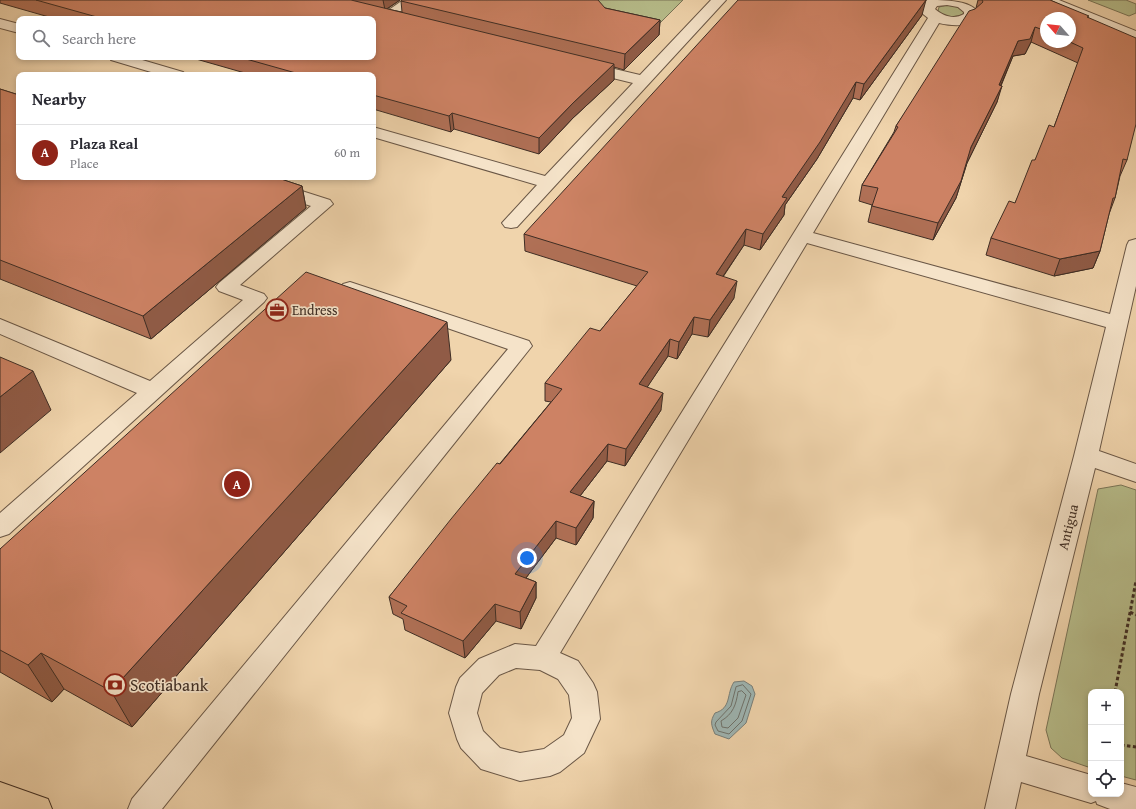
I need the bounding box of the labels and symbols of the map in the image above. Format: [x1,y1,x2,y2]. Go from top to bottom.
north arrow [1040,12,1076,48]
office icon: Endress [264,297,290,323]
place label: Endress [292,300,338,320]
pin: A [224,469,250,499]
street label: Antigua [1053,502,1083,552]
your location [517,548,537,568]
bank icon: Scotiabank [102,672,128,698]
place label: Scotiabank [130,672,209,697]

